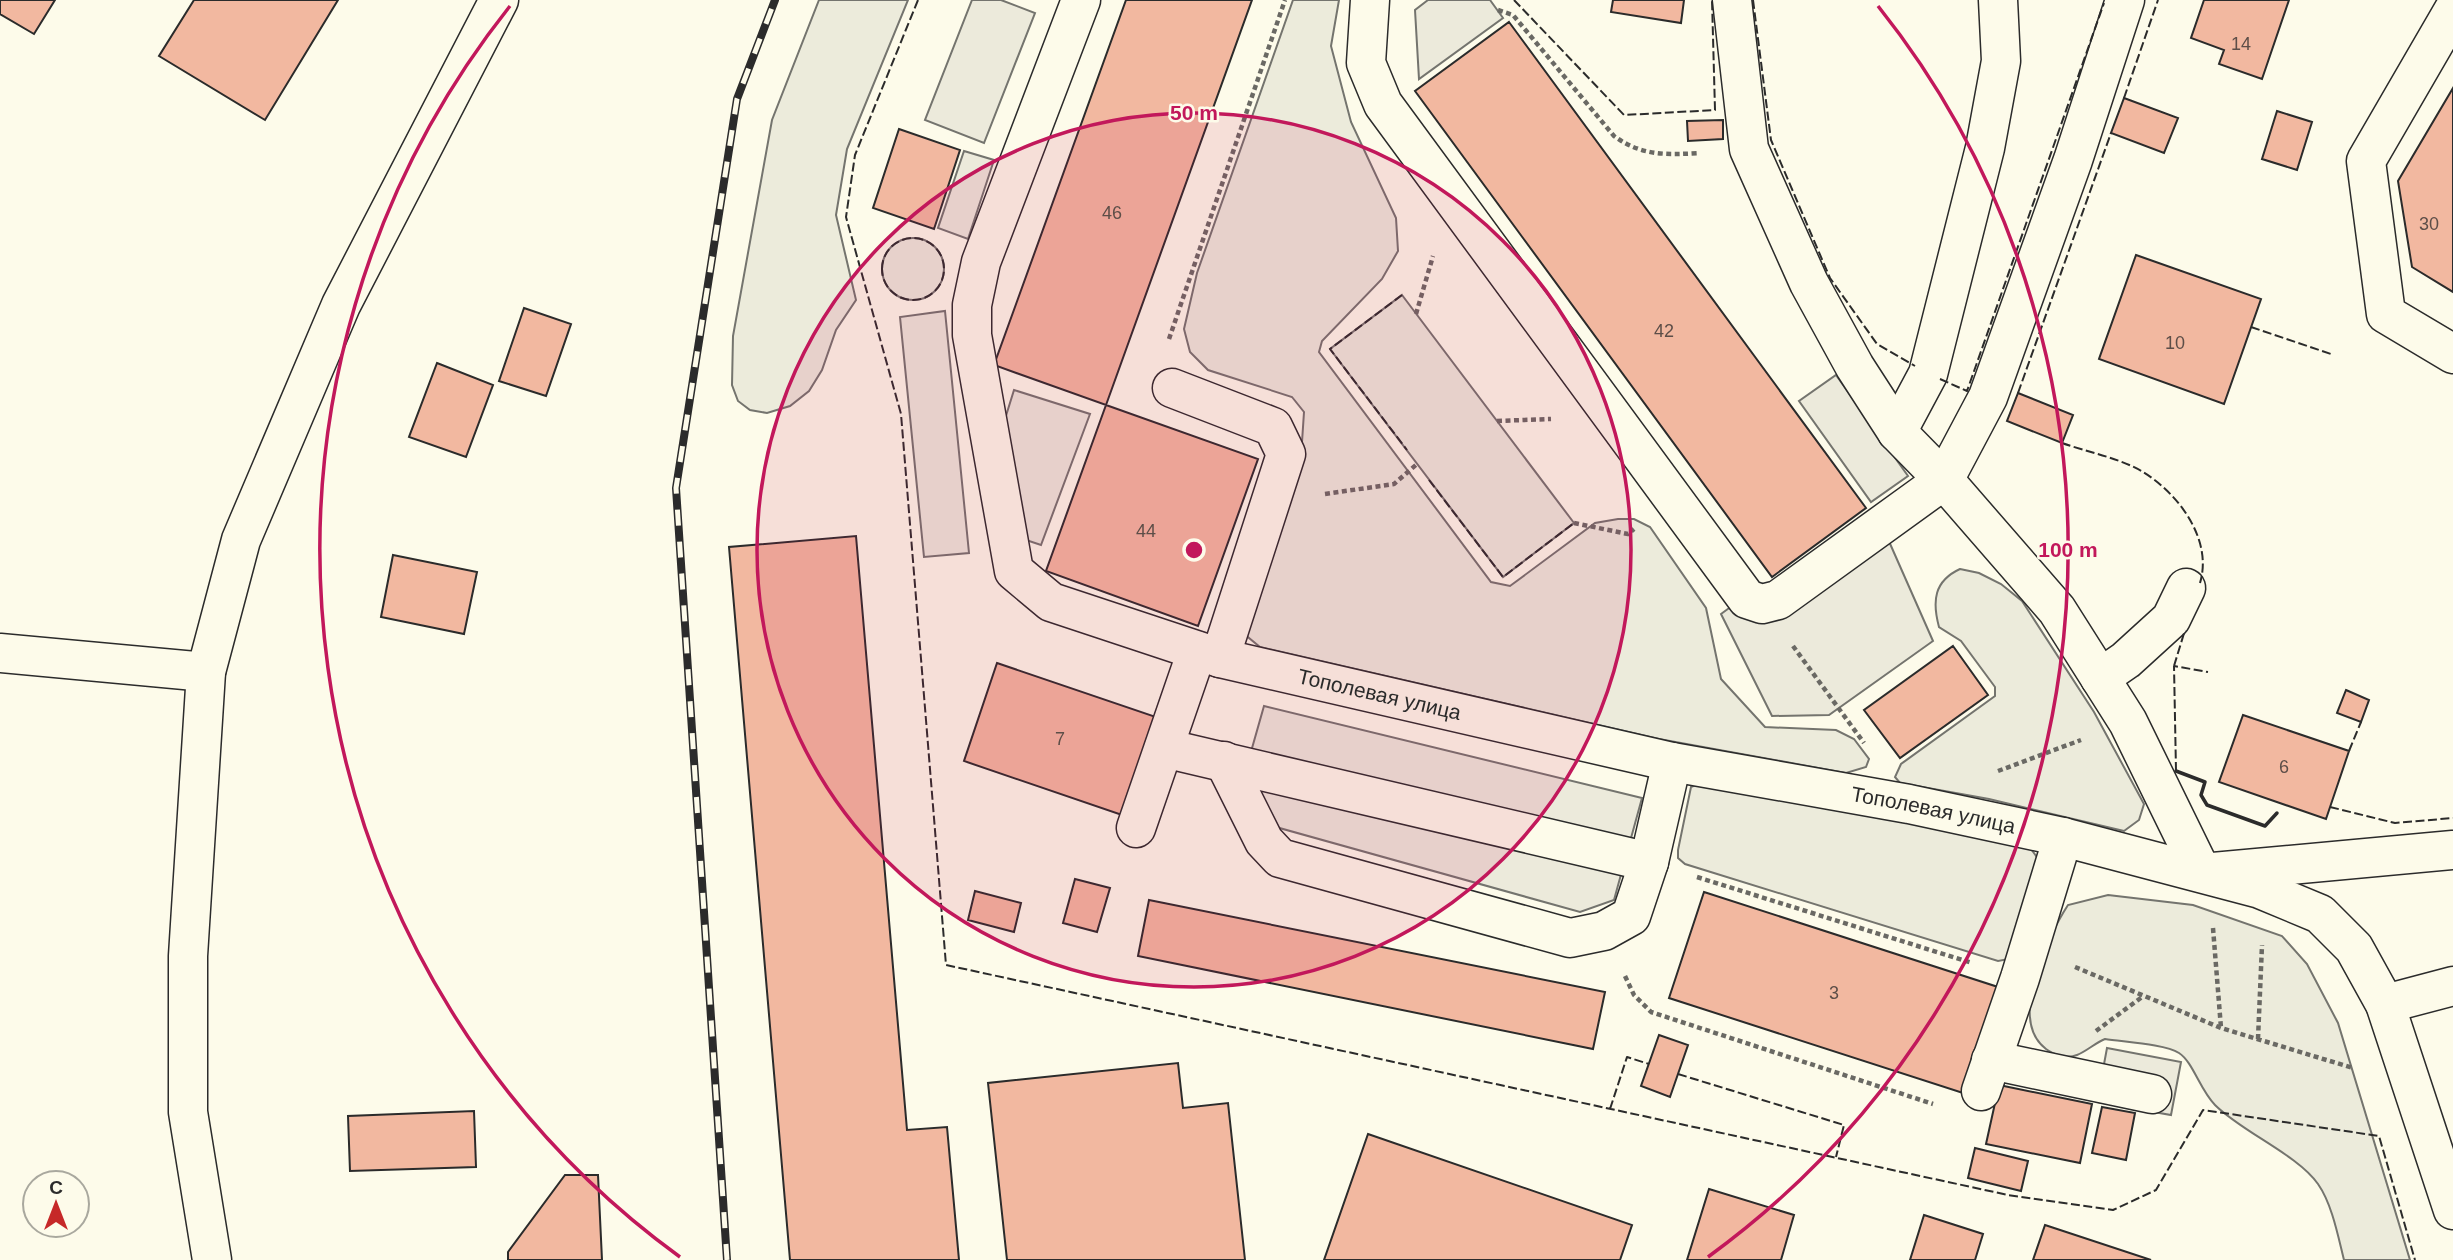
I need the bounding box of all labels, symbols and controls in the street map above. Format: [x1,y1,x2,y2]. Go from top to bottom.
house number: 14 [2231,34,2251,54]
text: 50 m [1170,101,1218,124]
house number: 46 [1102,203,1122,223]
house number: 30 [2419,214,2439,234]
house number: 42 [1654,321,1674,341]
house number: 10 [2165,333,2185,353]
house number: 44 [1136,521,1156,541]
centre of rings [1182,538,1206,562]
text: 100 m [2038,538,2098,561]
street label: Тополевая улица [1296,664,1464,724]
house number: 7 [1055,729,1065,749]
house number: 6 [2279,757,2289,777]
street label: Тополевая улица [1850,782,2018,838]
house number: 3 [1829,983,1839,1003]
north arrow [21,1169,91,1239]
text: С [49,1177,63,1198]

